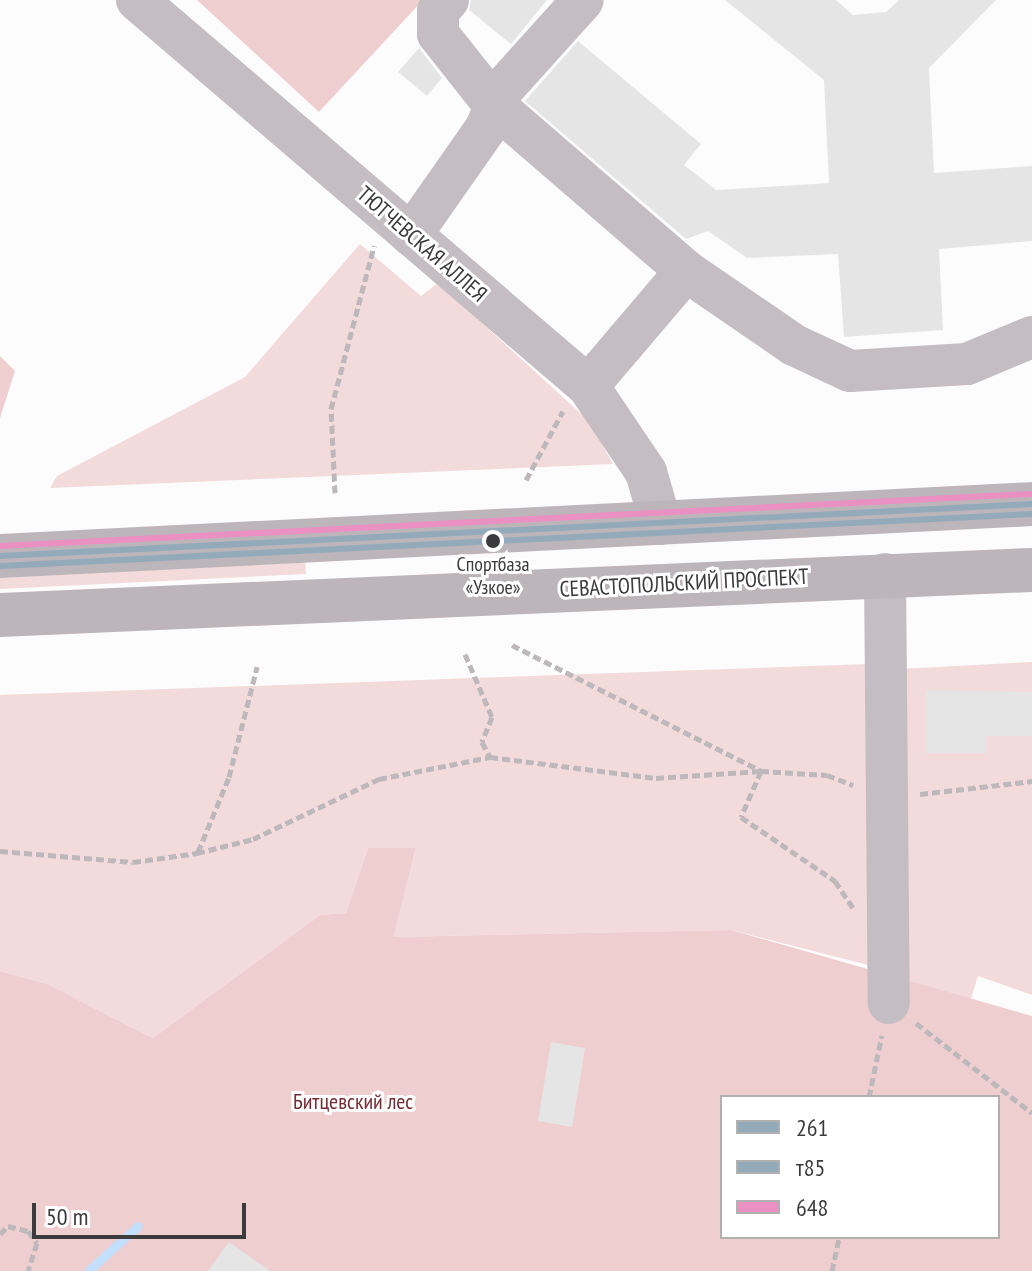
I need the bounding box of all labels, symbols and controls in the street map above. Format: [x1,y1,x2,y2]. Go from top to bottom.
street label: ТЮТЧЕВСКАЯ АЛЛЕЯ [352,180,492,308]
marker: Спортбаза «Узкое» [485,533,501,549]
place label: Спортбаза «Узкое» [457,552,529,599]
street label: СЕВАСТОПОЛЬСКИЙ ПРОСПЕКТ [559,563,809,603]
park label: Битцевский лес [293,1089,413,1115]
legend [720,1095,1000,1239]
text: 261 [796,1112,828,1143]
text: т85 [796,1152,825,1183]
scale bar [36,1187,250,1237]
text: 648 [796,1192,828,1223]
text: 50 m [46,1201,88,1232]

